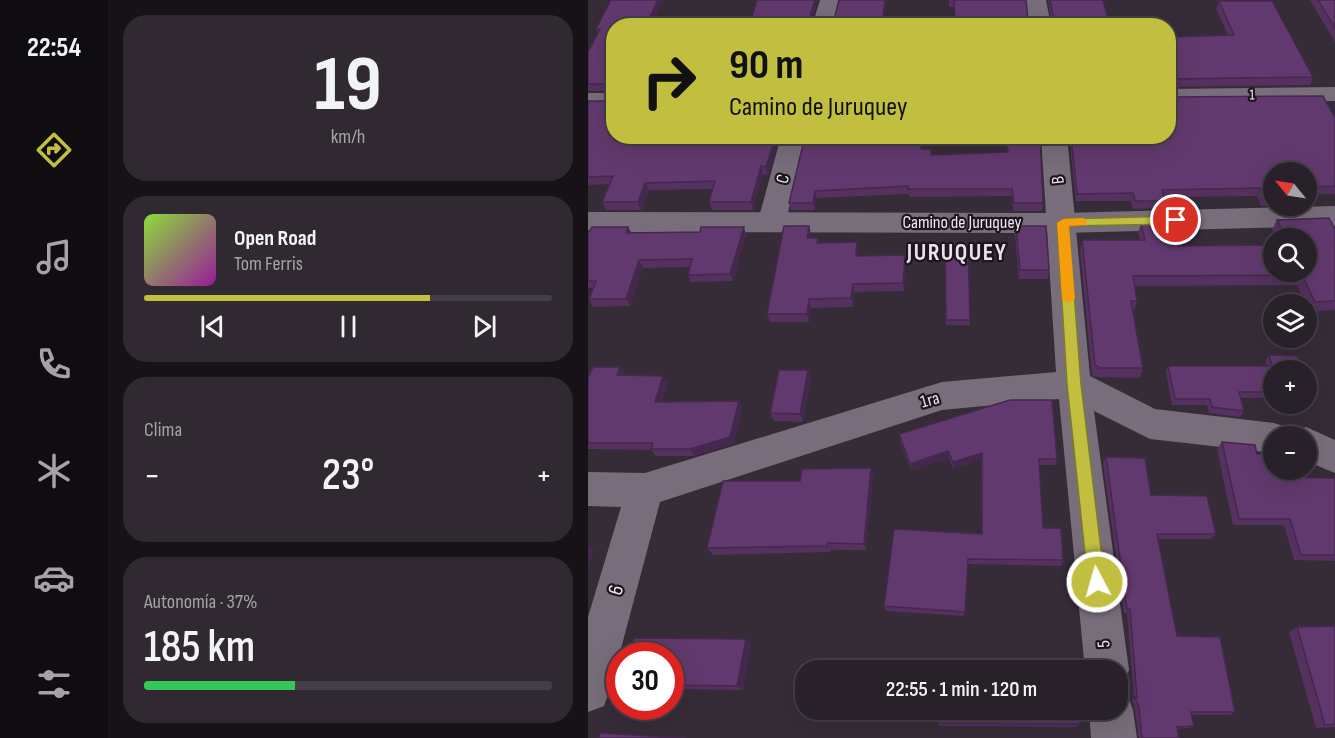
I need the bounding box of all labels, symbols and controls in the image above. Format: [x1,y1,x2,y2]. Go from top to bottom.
text: 22:54 [27,32,81,64]
text: 19 [314,39,382,132]
text: 90 m [729,40,803,91]
icon: right [630,42,708,120]
street label: 1 [1249,85,1256,105]
text: Camino de Juruquey [729,91,907,123]
text: km/h [331,125,365,149]
icon: directions [33,129,75,171]
north arrow [1263,162,1317,216]
map controls [1263,162,1317,480]
street label: C [772,172,794,186]
street label: B [1047,175,1069,185]
pin [1150,194,1201,245]
icon: arrive [1159,203,1192,236]
street label: Camino de Juruquey [903,212,1021,233]
text: Open Road [234,225,316,252]
button: search [1263,228,1317,282]
icon: music [33,236,75,278]
district label: JURUQUEY [906,238,1007,267]
text: Tom Ferris [234,252,303,276]
button: layers [1263,294,1317,348]
icon: previous [196,310,229,343]
icon: pause [332,310,365,343]
icon: next [468,310,501,343]
icon: phone [33,343,75,385]
button: + [1263,360,1317,414]
street label: 1ra [918,387,942,413]
text: Clima [144,418,182,442]
button: − [1263,426,1317,480]
text: 23° [322,448,374,503]
icon: climate [33,450,75,492]
text: − [144,456,160,496]
text: + [536,456,552,496]
position arrow [1065,550,1129,614]
icon: car [33,557,75,599]
street label: 6 [603,582,629,598]
text: Autonomía · 37% [144,590,257,614]
text: 185 km [144,620,255,675]
street label: 5 [1093,639,1115,649]
speed limit sign: 30 [606,642,684,720]
icon: filters [33,663,75,705]
text: 22:55 · 1 min · 120 m [886,676,1037,703]

